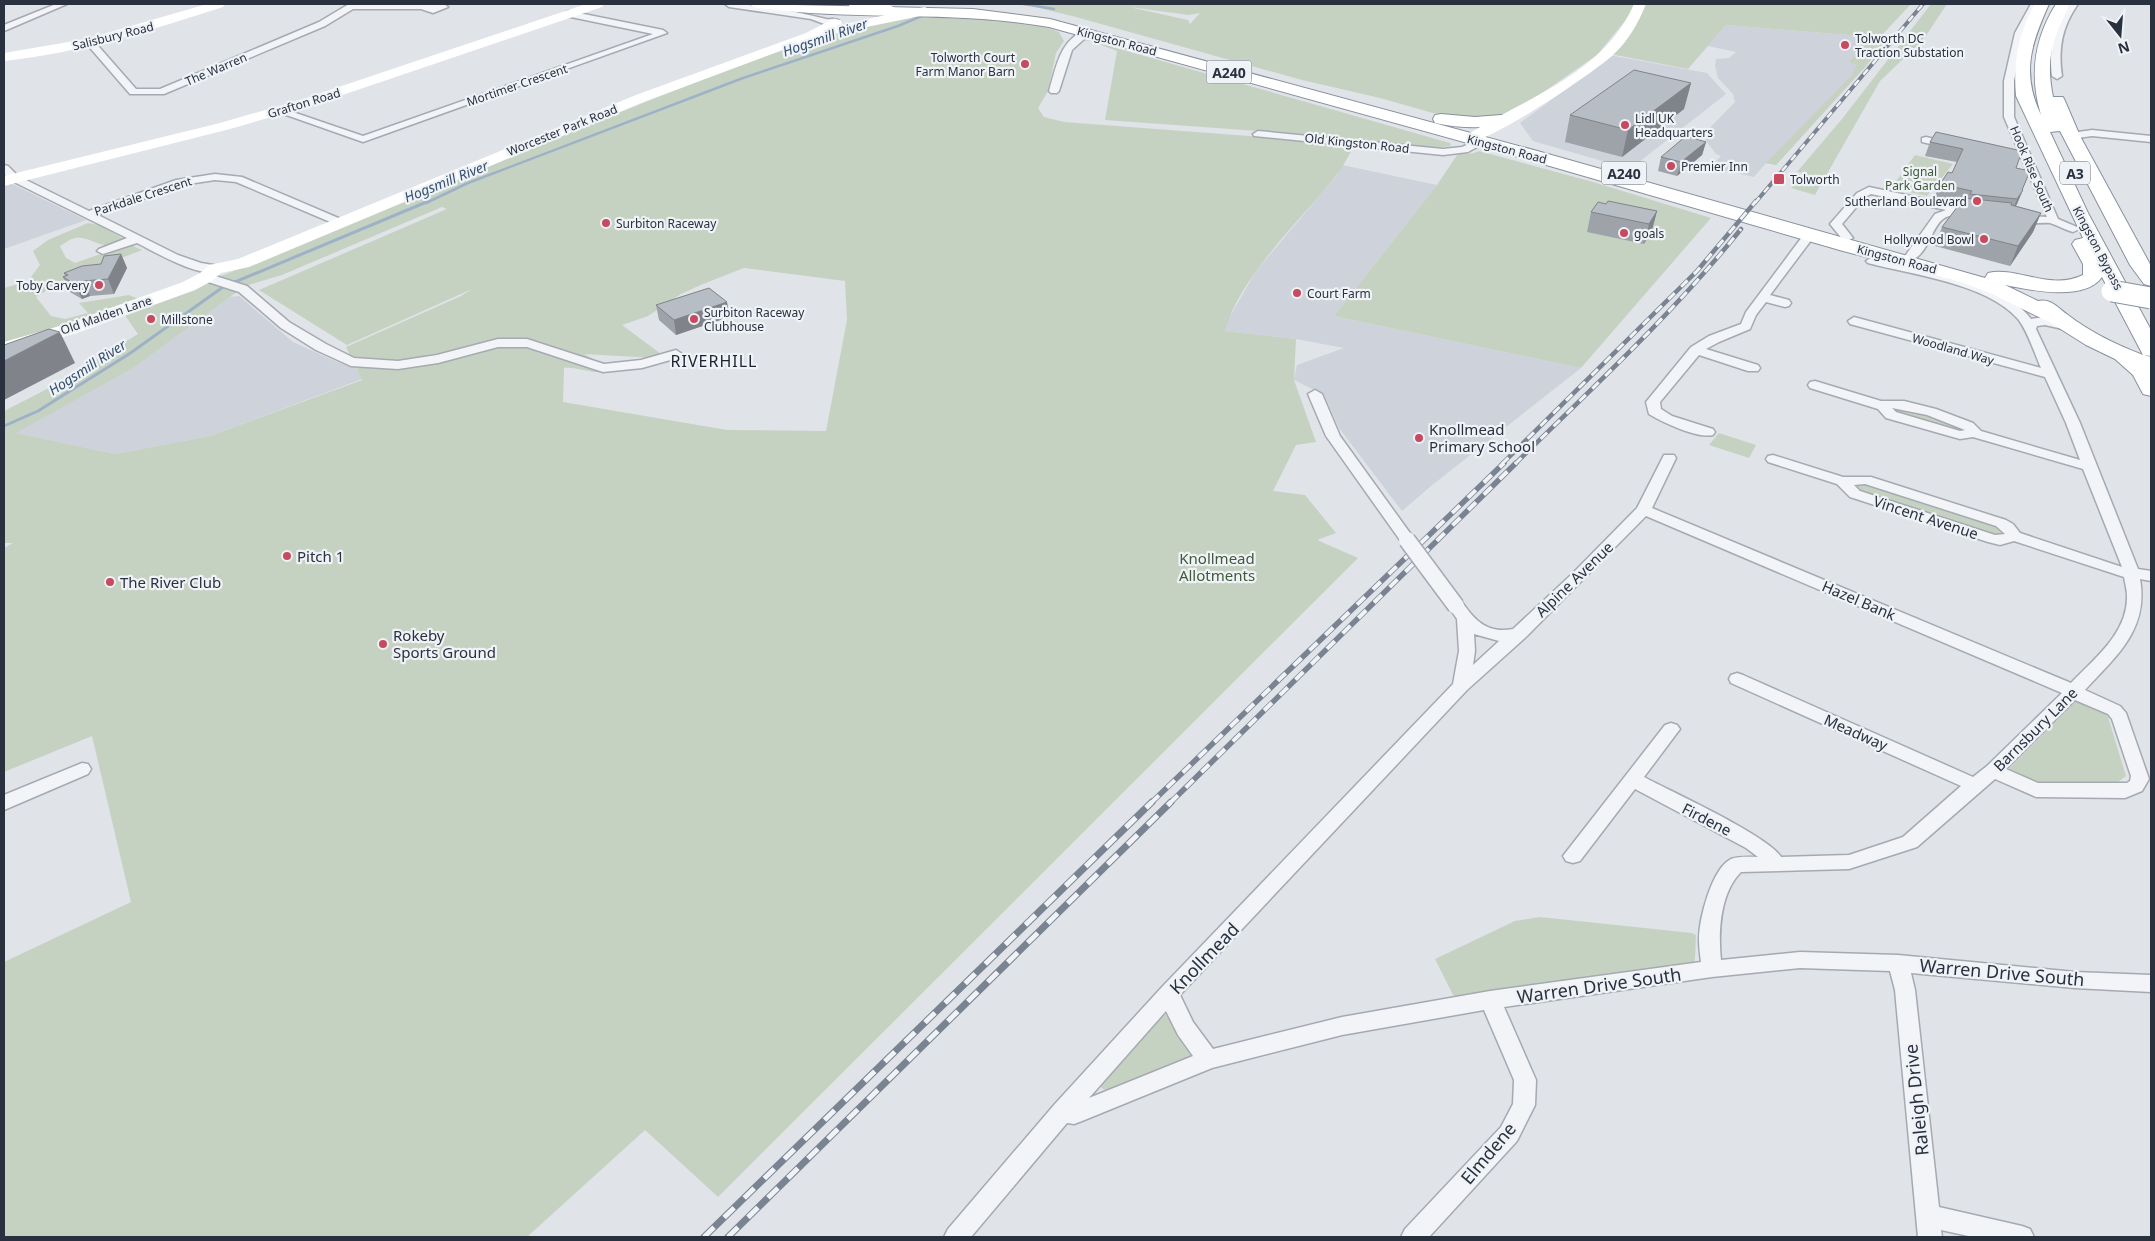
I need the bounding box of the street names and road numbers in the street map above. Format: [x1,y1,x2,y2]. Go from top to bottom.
street label: Salisbury Road [71,18,155,54]
street label: Kingston Road [1075,22,1159,60]
street label: The Warren [183,48,249,90]
street label: Mortimer Crescent [464,60,570,110]
road number: A240 [1206,61,1252,84]
street label: Grafton Road [266,84,342,122]
street label: Worcester Park Road [504,100,620,160]
street label: Hook Rise South [2006,123,2058,215]
street label: Old Kingston Road [1304,129,1410,157]
street label: Kingston Road [1465,130,1549,168]
road number: A240 [1602,162,1646,184]
road number: A3 [2060,162,2090,184]
street label: Parkdale Crescent [92,172,195,220]
street label: Kingston Bypass [2069,203,2127,293]
street label: Kingston Road [1855,240,1939,278]
street label: Old Malden Lane [58,291,154,339]
street label: Woodland Way [1910,329,1997,369]
street label: Vincent Avenue [1871,491,1981,543]
street label: Alpine Avenue [1531,537,1617,621]
street label: Hazel Bank [1819,576,1899,624]
street label: Barnsbury Lane [1989,683,2081,775]
street label: Meadway [1821,709,1891,755]
street label: Firdene [1679,798,1735,840]
street label: Knollmead [1164,917,1244,999]
street label: Warren Drive South [1918,953,2086,991]
street label: Warren Drive South [1515,962,1683,1008]
street label: Raleigh Drive [1898,1043,1934,1157]
street label: Elmdene [1455,1117,1521,1189]

